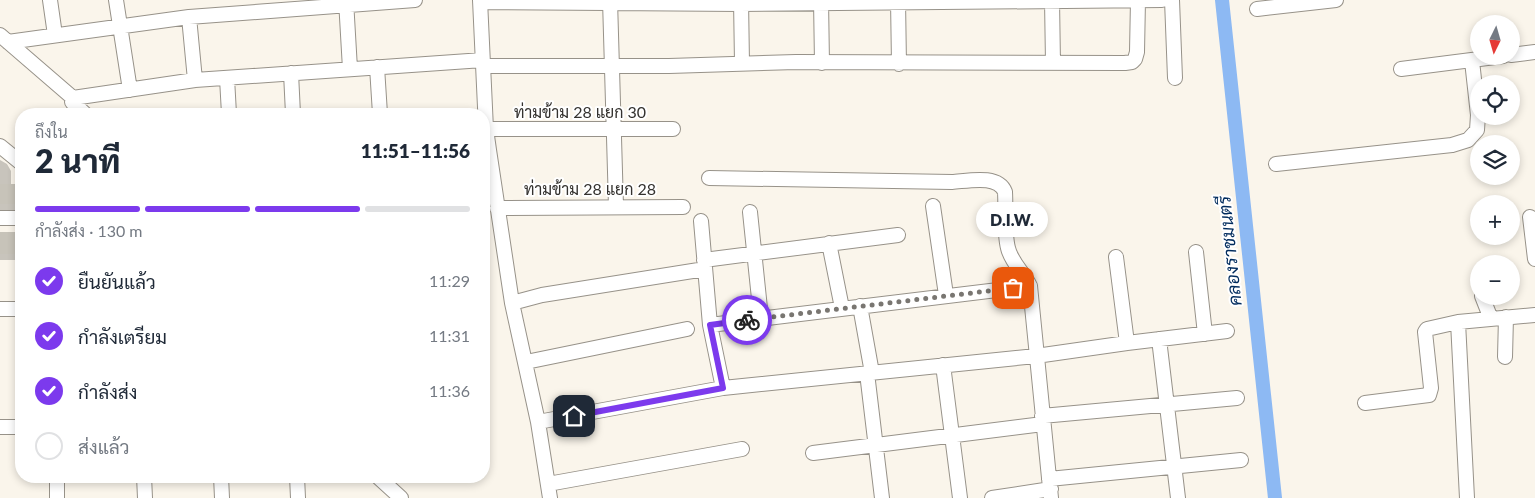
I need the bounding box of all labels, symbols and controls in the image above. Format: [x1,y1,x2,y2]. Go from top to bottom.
north arrow [1470,15,1520,65]
map controls [1470,15,1520,305]
button: locate [1470,75,1520,125]
street label: ท่ามข้าม 28 แยก 30 [514,102,646,121]
text: ถึงใน [35,122,68,141]
button: layers [1470,135,1520,185]
text: 11:51–11:56 [361,139,470,162]
text: 2 นาที [35,141,120,180]
street label: ท่ามข้าม 28 แยก 28 [524,179,656,198]
water label: คลองราชมนตรี [1211,194,1246,307]
button: + [1470,195,1520,245]
callout: D.I.W. [977,203,1049,238]
text: D.I.W. [990,210,1034,229]
text: กำลังส่ง · 130 m [35,221,143,240]
button: − [1470,255,1520,305]
icon: check [35,267,63,295]
pin [992,267,1034,309]
text: ยืนยันแล้ว [78,270,156,293]
text: 11:29 [429,271,470,290]
icon: bag [999,274,1027,302]
courier [722,295,772,345]
icon: bike [733,306,761,334]
icon: check [35,322,63,350]
text: กำลังเตรียม [78,325,167,348]
text: 11:31 [429,326,470,345]
icon: check [35,377,63,405]
text: กำลังส่ง [78,380,137,403]
text: 11:36 [429,381,470,400]
pin [553,395,595,437]
icon: home [560,402,588,430]
text: ส่งแล้ว [78,435,129,458]

